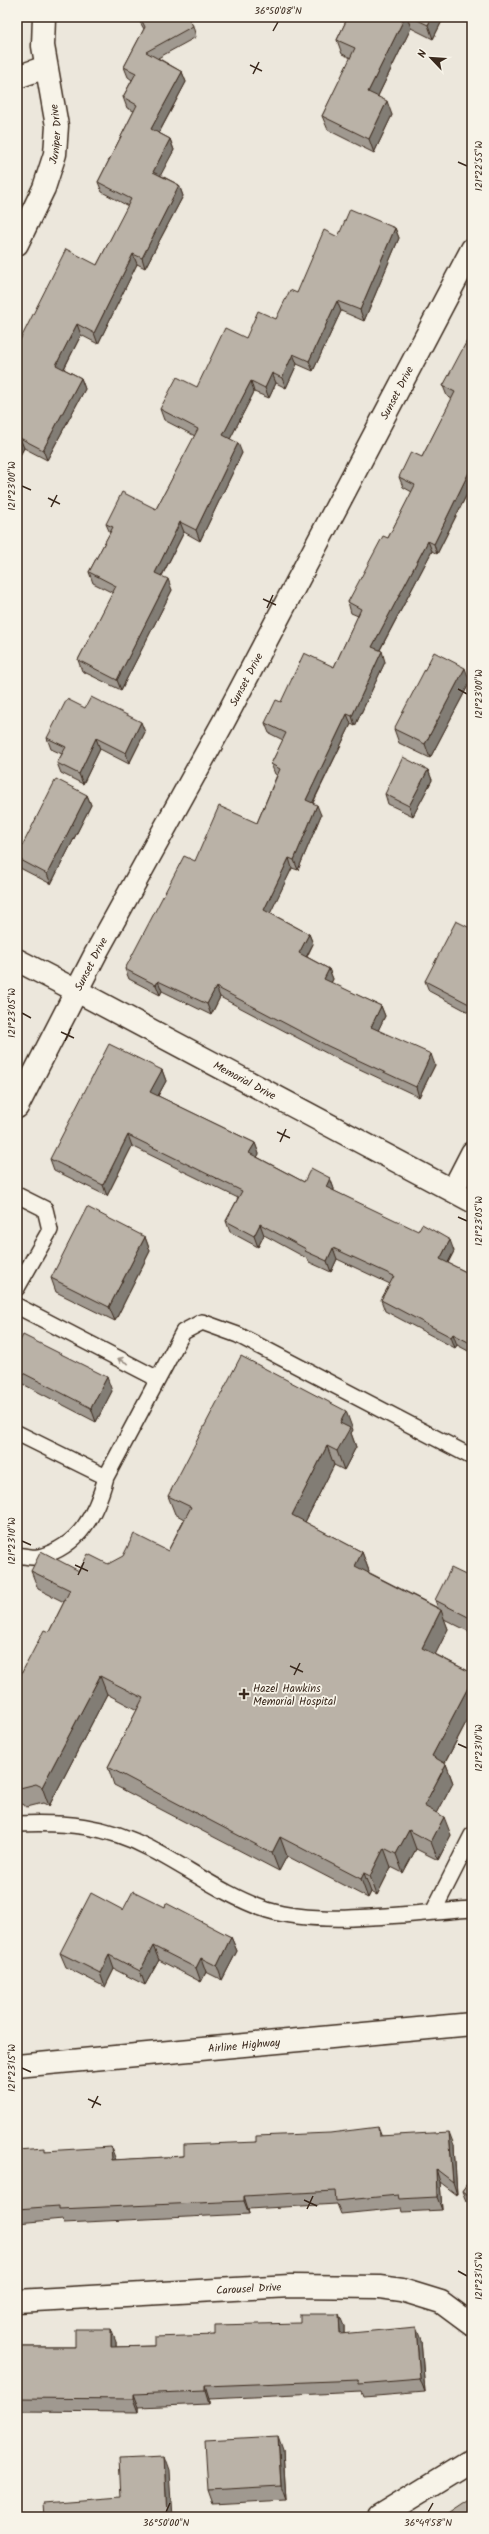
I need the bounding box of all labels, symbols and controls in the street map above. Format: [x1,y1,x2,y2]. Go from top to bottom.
text: 36°50'08"N [254,3,302,19]
north arrow [411,38,451,78]
text: N [413,47,432,61]
street label: Juniper Drive [44,102,67,167]
text: 121°22'55"W [471,141,487,191]
street label: Sunset Drive [376,363,419,423]
text: 121°23'00"W [4,461,20,511]
street label: Sunset Drive [225,650,268,710]
text: 121°23'00"W [471,669,487,719]
street label: Sunset Drive [70,934,113,994]
text: 121°23'05"W [4,988,20,1038]
street label: Memorial Drive [210,1057,279,1105]
text: 121°23'05"W [471,1196,487,1246]
one-way arrow [118,1357,130,1364]
text: 121°23'10"W [4,1517,20,1565]
place label: Hazel Hawkins Memorial Hospital [253,1680,336,1711]
marker: Hazel Hawkins Memorial Hospital [238,1688,250,1700]
text: 121°23'10"W [471,1724,487,1772]
street label: Airline Highway [207,2034,282,2058]
text: 121°23'15"W [4,2044,20,2092]
text: 121°23'15"W [471,2252,487,2300]
street label: Carousel Drive [216,2278,282,2300]
text: 36°50'00"N [143,2515,190,2531]
text: 36°49'58"N [404,2515,452,2531]

